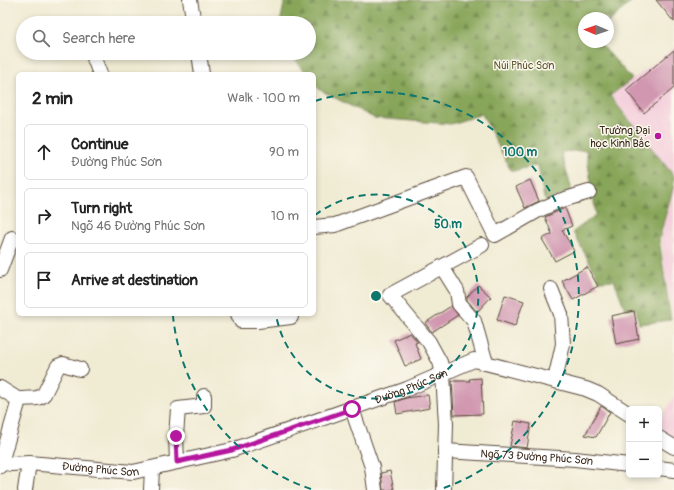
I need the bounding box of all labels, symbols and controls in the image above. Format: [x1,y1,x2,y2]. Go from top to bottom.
north arrow [578,12,614,48]
search box [16,16,316,60]
icon: search [30,27,52,49]
text: Search here [62,29,135,48]
park label: Núi Phúc Sơn [493,59,555,72]
text: 2 min [32,88,73,109]
text: Walk · 100 m [227,90,300,106]
place label: Trường Đại học Kinh Bắc [591,124,650,150]
marker: Trường Đại học Kinh Bắc [653,131,663,141]
text: Continue [71,135,129,154]
icon: ahead [33,141,55,163]
text: 90 m [269,144,299,160]
text: 100 m [503,145,538,160]
text: Đường Phúc Sơn [71,154,162,170]
text: Turn right [71,199,132,218]
icon: right [33,205,55,227]
text: 10 m [271,208,299,224]
text: 50 m [434,217,462,232]
text: Ngõ 46 Đường Phúc Sơn [71,218,205,234]
icon: arrive [33,269,55,291]
text: Arrive at destination [71,271,198,290]
centre of rings [369,289,383,303]
street label: Đường Phúc Sơn [373,366,449,407]
route start [343,400,361,418]
map controls [626,406,662,478]
button: + [626,406,662,442]
route end [167,427,185,445]
button: − [626,442,662,478]
street label: Ngõ 73 Đường Phúc Sơn [480,447,594,468]
street label: Đường Phúc Sơn [62,460,140,479]

